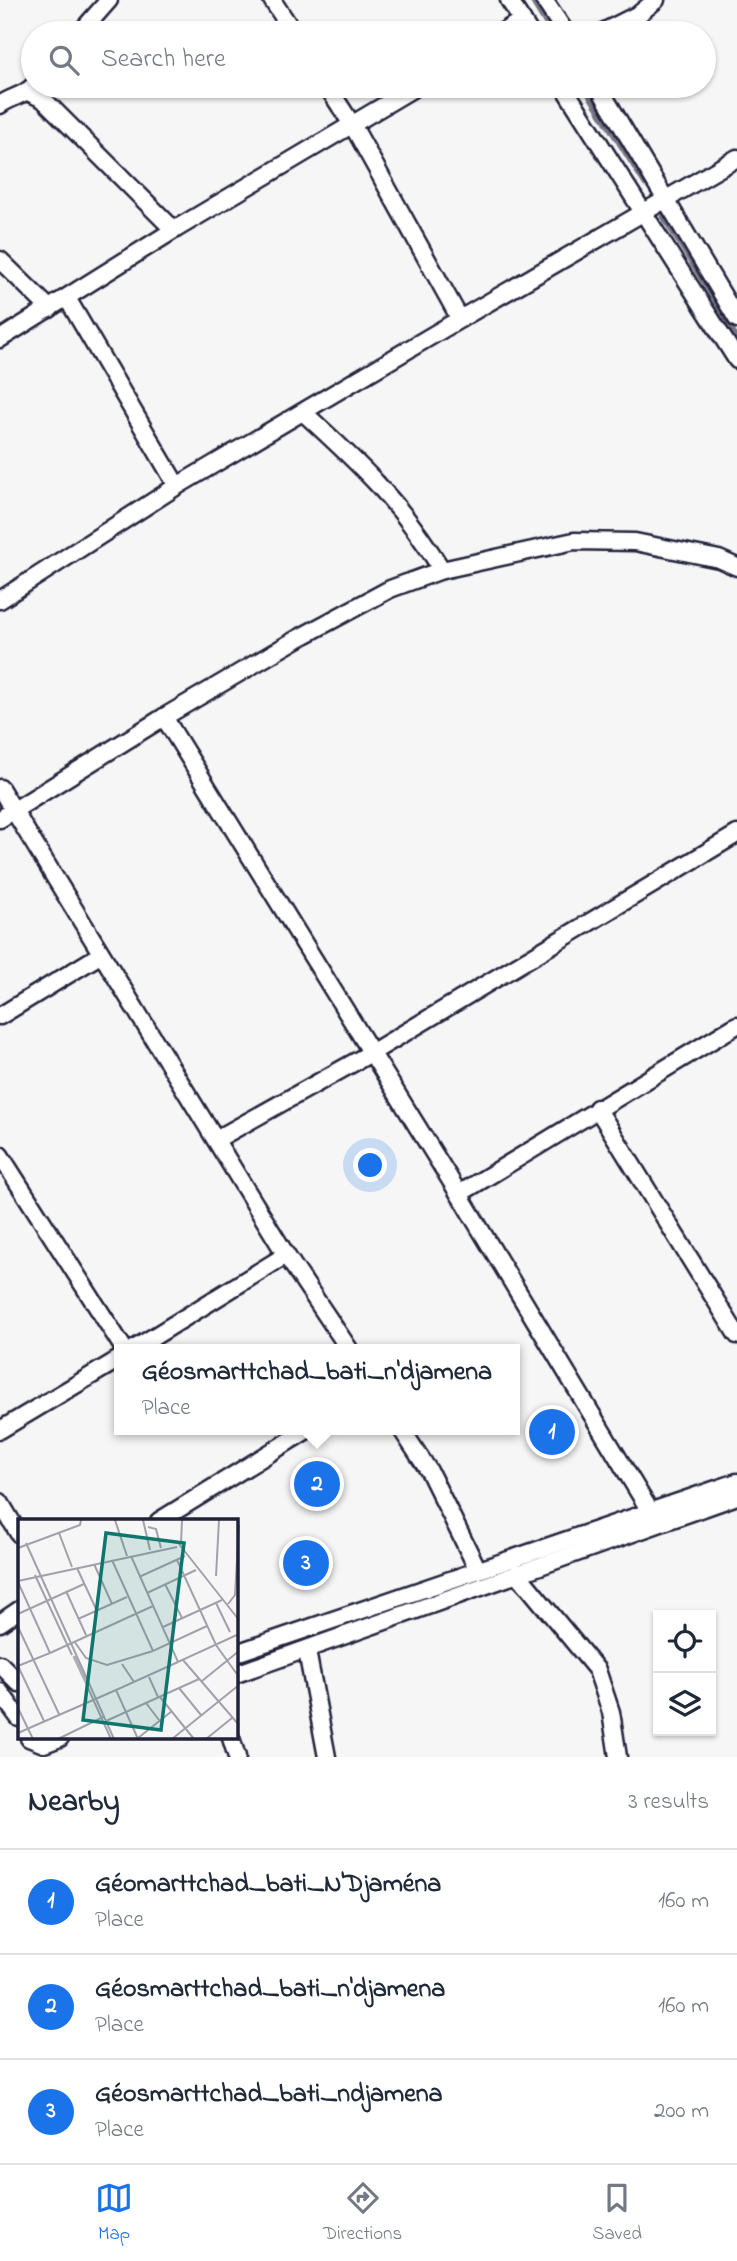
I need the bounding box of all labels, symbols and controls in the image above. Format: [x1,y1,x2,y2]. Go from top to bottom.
search box [21,21,716,98]
icon: search [45,41,83,79]
text: Search here [101,41,226,79]
your location [353,1148,387,1182]
popup [114,1344,520,1435]
text: Géosmarttchad_bati_n'djamena [142,1354,492,1392]
text: Place [142,1392,191,1425]
pin: 1 [529,1406,575,1458]
pin: 2 [294,1458,340,1510]
inset map [18,1519,238,1740]
pin: 3 [283,1537,329,1589]
map controls [653,1610,716,1736]
button: locate [653,1610,716,1673]
button: layers [653,1673,716,1736]
text: Nearby [28,1781,120,1825]
text: 3 results [628,1786,709,1819]
text: Géomarttchad_bati_N'Djaména [95,1866,441,1904]
text: 1 [47,1885,55,1918]
text: 160 m [658,1885,709,1918]
text: Place [95,1904,144,1937]
text: Géosmarttchad_bati_n'djamena [95,1971,445,2009]
text: 2 [45,1990,57,2023]
text: 160 m [658,1990,709,2023]
text: Place [95,2009,144,2042]
text: Géosmarttchad_bati_ndjamena [95,2076,443,2114]
text: 3 [46,2095,56,2128]
text: 200 m [654,2095,709,2128]
text: Place [95,2114,144,2147]
tab: Map [95,2179,133,2248]
tab: Directions [323,2179,402,2248]
tab: Saved [592,2179,642,2248]

